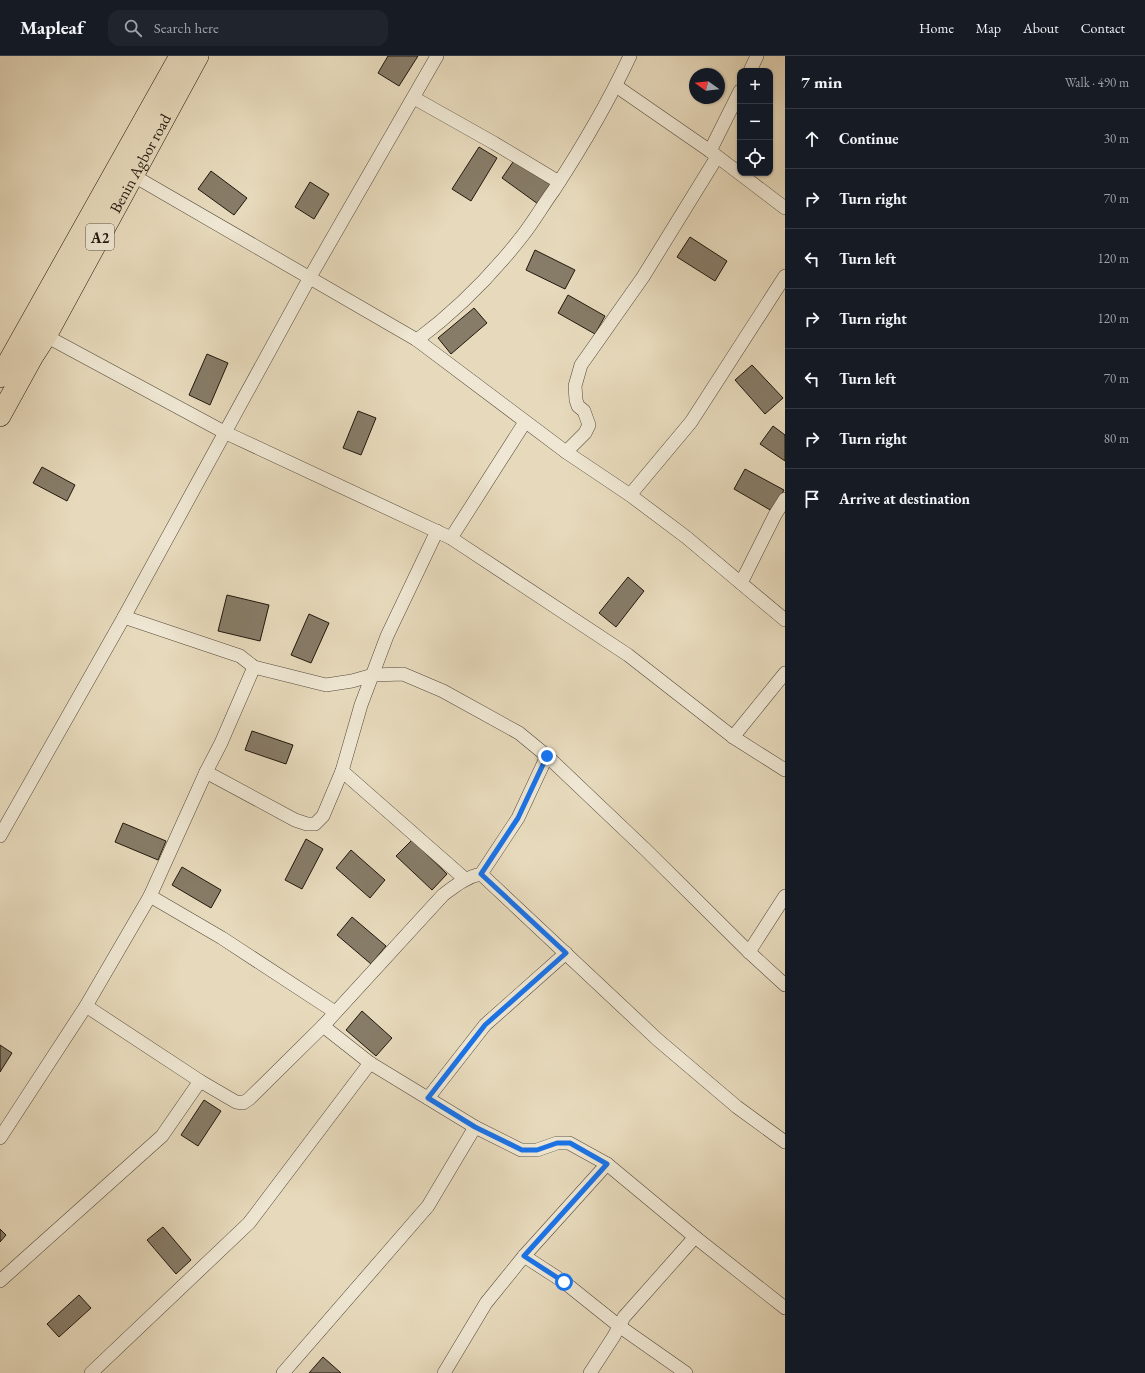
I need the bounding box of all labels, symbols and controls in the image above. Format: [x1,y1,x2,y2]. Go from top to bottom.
search box [108,10,388,46]
text: Mapleaf [20,15,84,40]
icon: search [122,17,144,39]
text: Search here [154,18,219,37]
text: Home [919,19,954,37]
text: Map [976,19,1001,37]
text: About [1023,19,1059,37]
text: Contact [1081,19,1125,37]
north arrow [689,68,725,104]
map controls [737,68,773,176]
button: + [737,68,773,104]
text: 7 min [801,71,842,93]
text: Walk · 490 m [1065,74,1129,91]
button: − [737,104,773,140]
street label: Benin Agbor road [104,109,176,216]
icon: ahead [801,128,823,150]
text: Continue [839,129,899,148]
text: 30 m [1104,130,1129,147]
button: locate [737,140,773,176]
icon: right [801,188,823,210]
text: Turn right [839,189,907,208]
text: 70 m [1104,190,1129,207]
road number: A2 [86,224,114,250]
icon: left [801,248,823,270]
text: Turn left [839,249,896,268]
text: 120 m [1098,250,1129,267]
icon: right [801,308,823,330]
text: Turn right [839,309,907,328]
text: 120 m [1098,310,1129,327]
icon: left [801,368,823,390]
text: Turn left [839,369,896,388]
text: 70 m [1104,370,1129,387]
icon: right [801,428,823,450]
text: Turn right [839,429,907,448]
text: 80 m [1104,430,1129,447]
icon: arrive [801,488,823,510]
text: Arrive at destination [839,489,970,508]
route end [538,747,556,765]
route start [555,1273,573,1291]

